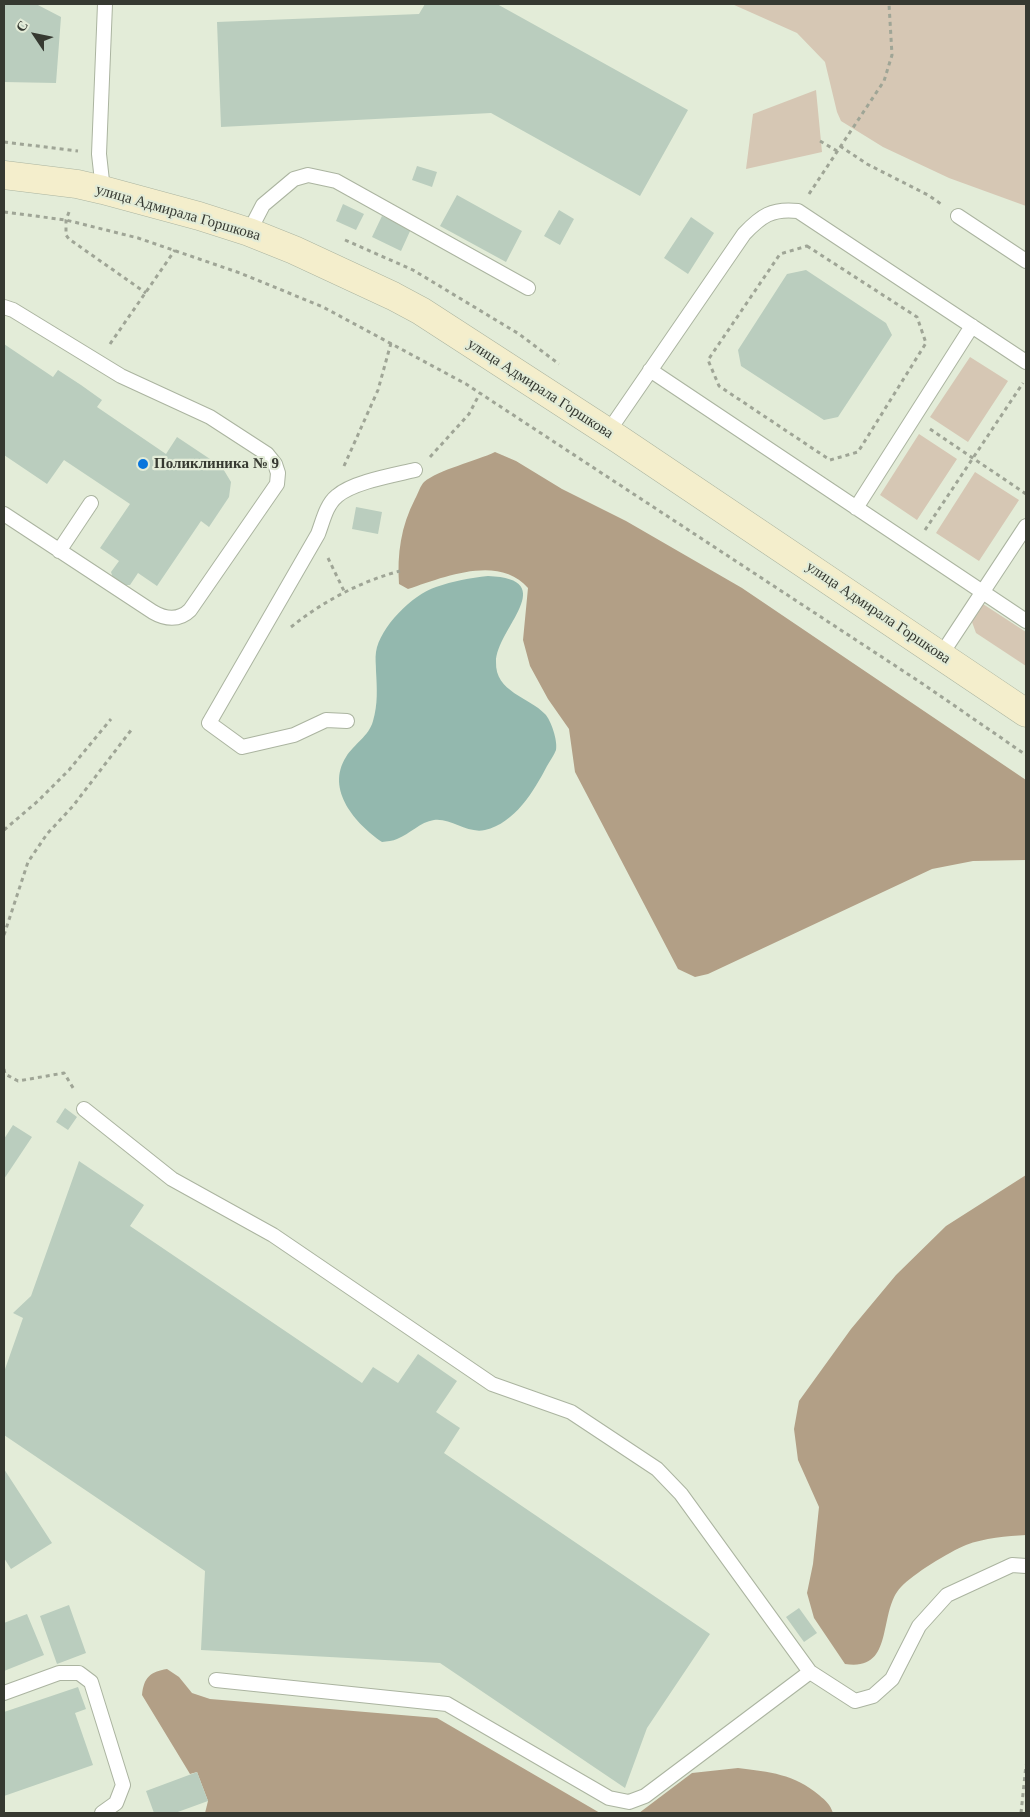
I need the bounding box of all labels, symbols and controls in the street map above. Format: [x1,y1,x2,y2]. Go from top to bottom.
north arrow [10,10,60,60]
text: С [13,18,31,35]
street label: улица Адмирала Горшкова [94,181,262,245]
street label: улица Адмирала Горшкова [464,335,616,443]
place label: Поликлиника № 9 [154,455,279,473]
marker: Поликлиника № 9 [136,457,150,471]
street label: улица Адмирала Горшкова [802,558,954,668]

